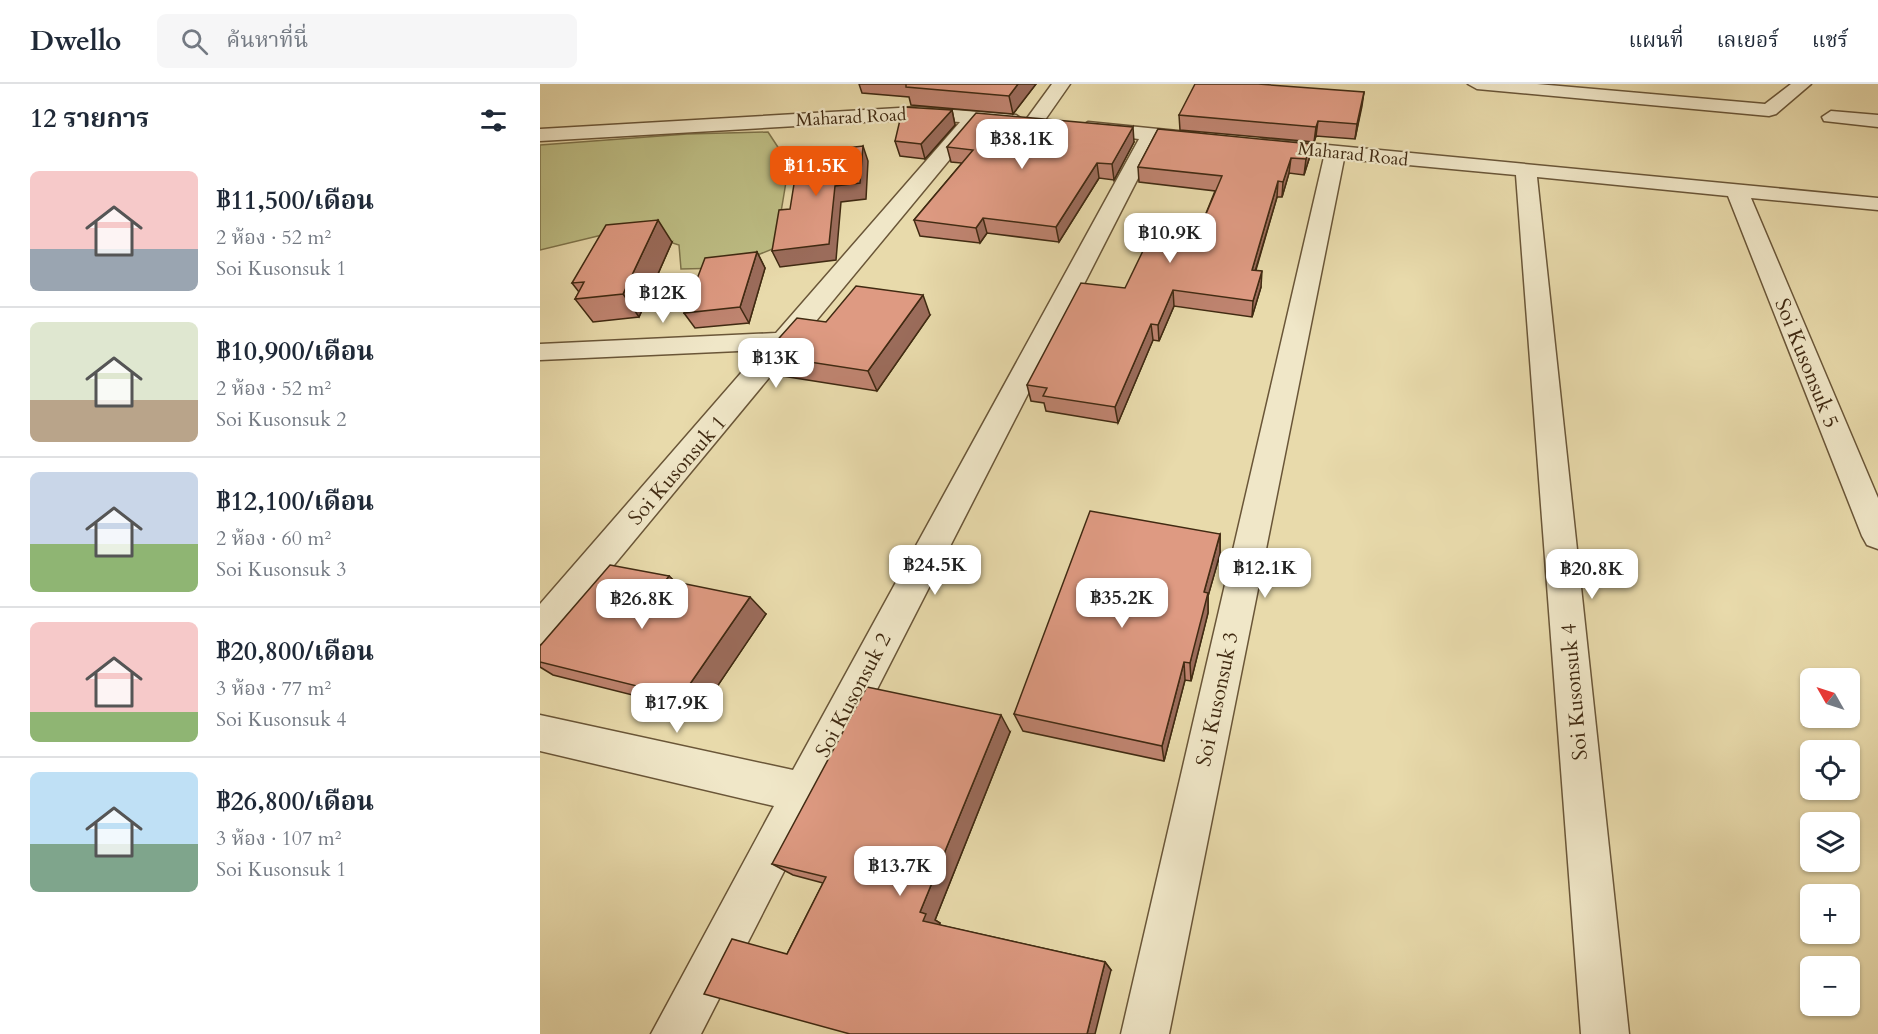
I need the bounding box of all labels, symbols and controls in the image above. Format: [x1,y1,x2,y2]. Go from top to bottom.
search box [157,14,577,68]
text: Dwello [30,22,121,60]
icon: search [178,25,211,58]
text: ค้นหาที่นี่ [226,25,308,55]
text: แผนที่ [1629,26,1684,55]
text: เลเยอร์ [1717,26,1779,55]
text: แชร์ [1812,26,1848,55]
text: 12 รายการ [30,101,149,136]
street label: Maharad Road [795,102,907,133]
icon: filters [477,104,510,137]
pin: ฿38.1K [973,119,1071,170]
text: ฿38.1K [990,125,1054,152]
street label: Maharad Road [1297,136,1410,173]
pin: ฿11.5K [767,146,865,197]
text: ฿11.5K [784,152,848,179]
text: ฿11,500/เดือน [216,183,374,218]
icon: home [78,195,150,267]
pin: ฿10.9K [1121,213,1219,264]
text: ฿10.9K [1138,219,1202,246]
text: 2 ห้อง · 52 m² [216,224,331,251]
text: Soi Kusonsuk 1 [216,255,347,282]
pin: ฿12K [627,273,699,324]
text: ฿12K [639,279,687,306]
street label: Soi Kusonsuk 5 [1767,294,1846,432]
text: ฿10,900/เดือน [216,334,374,369]
pin: ฿13K [740,338,812,389]
text: ฿13K [752,344,800,371]
icon: home [78,346,150,418]
text: 2 ห้อง · 52 m² [216,375,331,402]
text: Soi Kusonsuk 2 [216,406,347,433]
street label: Soi Kusonsuk 1 [621,409,733,532]
text: ฿12,100/เดือน [216,484,374,519]
icon: home [78,496,150,568]
text: 2 ห้อง · 60 m² [216,525,331,552]
pin: ฿24.5K [886,545,984,596]
pin: ฿12.1K [1216,548,1314,599]
pin: ฿20.8K [1543,549,1641,600]
text: ฿24.5K [903,551,967,578]
text: ฿12.1K [1233,554,1297,581]
text: ฿20.8K [1560,555,1624,582]
text: Soi Kusonsuk 3 [216,556,347,583]
pin: ฿35.2K [1073,578,1171,629]
pin: ฿26.8K [593,579,691,630]
text: ฿35.2K [1090,584,1154,611]
text: ฿26.8K [610,585,674,612]
street label: Soi Kusonsuk 4 [1554,622,1595,761]
street label: Soi Kusonsuk 2 [808,628,899,763]
street label: Soi Kusonsuk 3 [1189,629,1246,769]
text: ฿20,800/เดือน [216,634,374,669]
icon: home [78,646,150,718]
north arrow [1800,668,1860,728]
map controls [1800,668,1860,1016]
text: 3 ห้อง · 77 m² [216,675,331,702]
pin: ฿17.9K [628,683,726,734]
text: ฿17.9K [645,689,709,716]
text: Soi Kusonsuk 4 [216,706,347,733]
button: locate [1800,740,1860,800]
text: ฿26,800/เดือน [216,784,374,819]
icon: home [78,796,150,868]
button: layers [1800,812,1860,872]
text: 3 ห้อง · 107 m² [216,825,341,852]
pin: ฿13.7K [851,846,949,897]
text: ฿13.7K [868,852,932,879]
text: Soi Kusonsuk 1 [216,856,347,883]
button: + [1800,884,1860,944]
button: − [1800,956,1860,1016]

